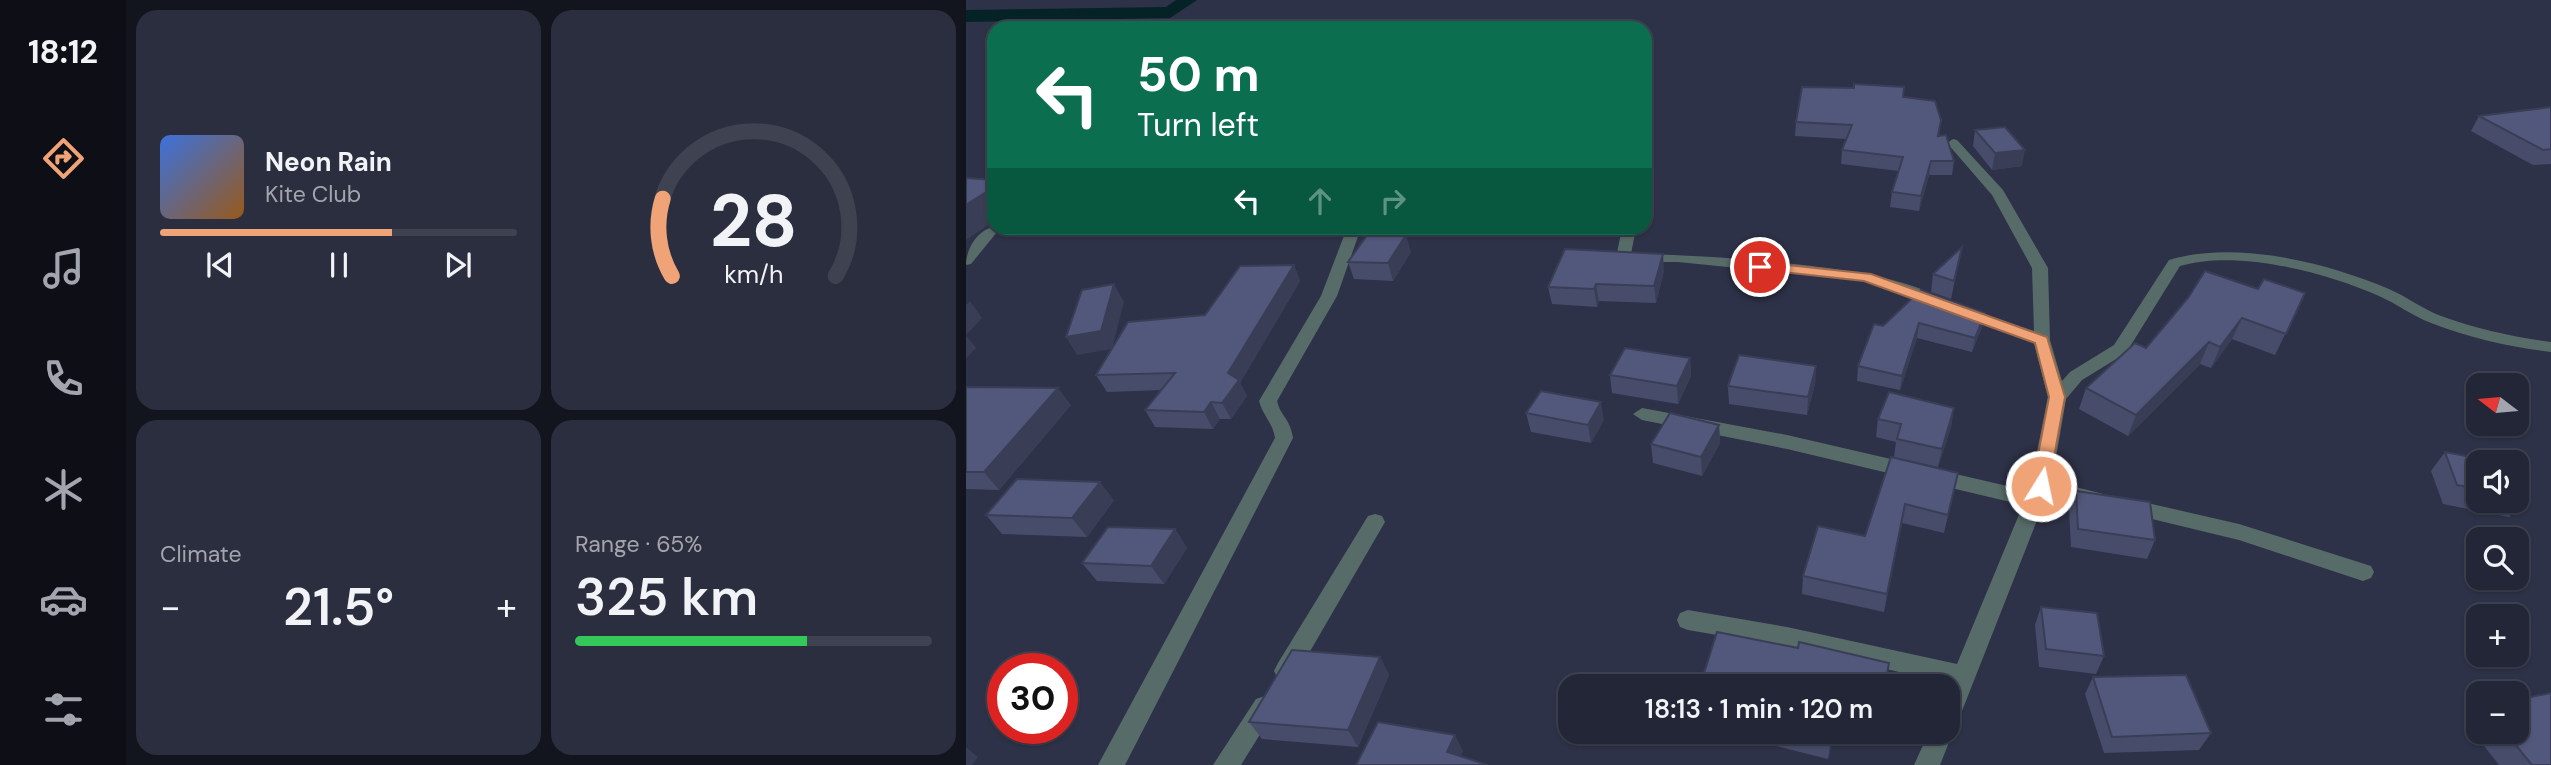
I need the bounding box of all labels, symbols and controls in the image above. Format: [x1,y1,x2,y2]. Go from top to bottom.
text: 18:12 [28,31,98,73]
text: 50 m [1137,42,1260,106]
icon: left [1022,49,1113,140]
text: Turn left [1137,104,1259,146]
icon: directions [39,134,88,183]
text: Neon Rain [265,145,392,179]
text: 28 [710,174,797,269]
text: Kite Club [265,179,361,209]
icon: left [1228,182,1266,220]
icon: ahead [1301,182,1339,220]
icon: right [1374,182,1412,220]
pin [1730,237,1790,297]
icon: music [39,244,88,293]
icon: previous [201,246,239,284]
icon: pause [320,246,358,284]
icon: next [439,246,477,284]
icon: arrive [1741,248,1779,286]
text: km/h [724,258,783,291]
icon: phone [39,354,88,403]
north arrow [2466,373,2529,436]
map controls [2466,373,2529,744]
position arrow [2004,449,2078,523]
button: sound [2466,450,2529,513]
icon: climate [39,465,88,514]
button: search [2466,527,2529,590]
text: Range · 65% [575,529,702,559]
text: Climate [160,539,242,569]
text: 325 km [575,563,758,631]
text: 21.5° [283,573,394,641]
icon: car [39,575,88,624]
text: − [160,582,181,632]
text: + [496,582,517,632]
button: + [2466,604,2529,667]
speed limit sign: 30 [987,653,1078,744]
button: − [2466,681,2529,744]
icon: filters [39,685,88,734]
text: 18:13 · 1 min · 120 m [1645,692,1873,726]

